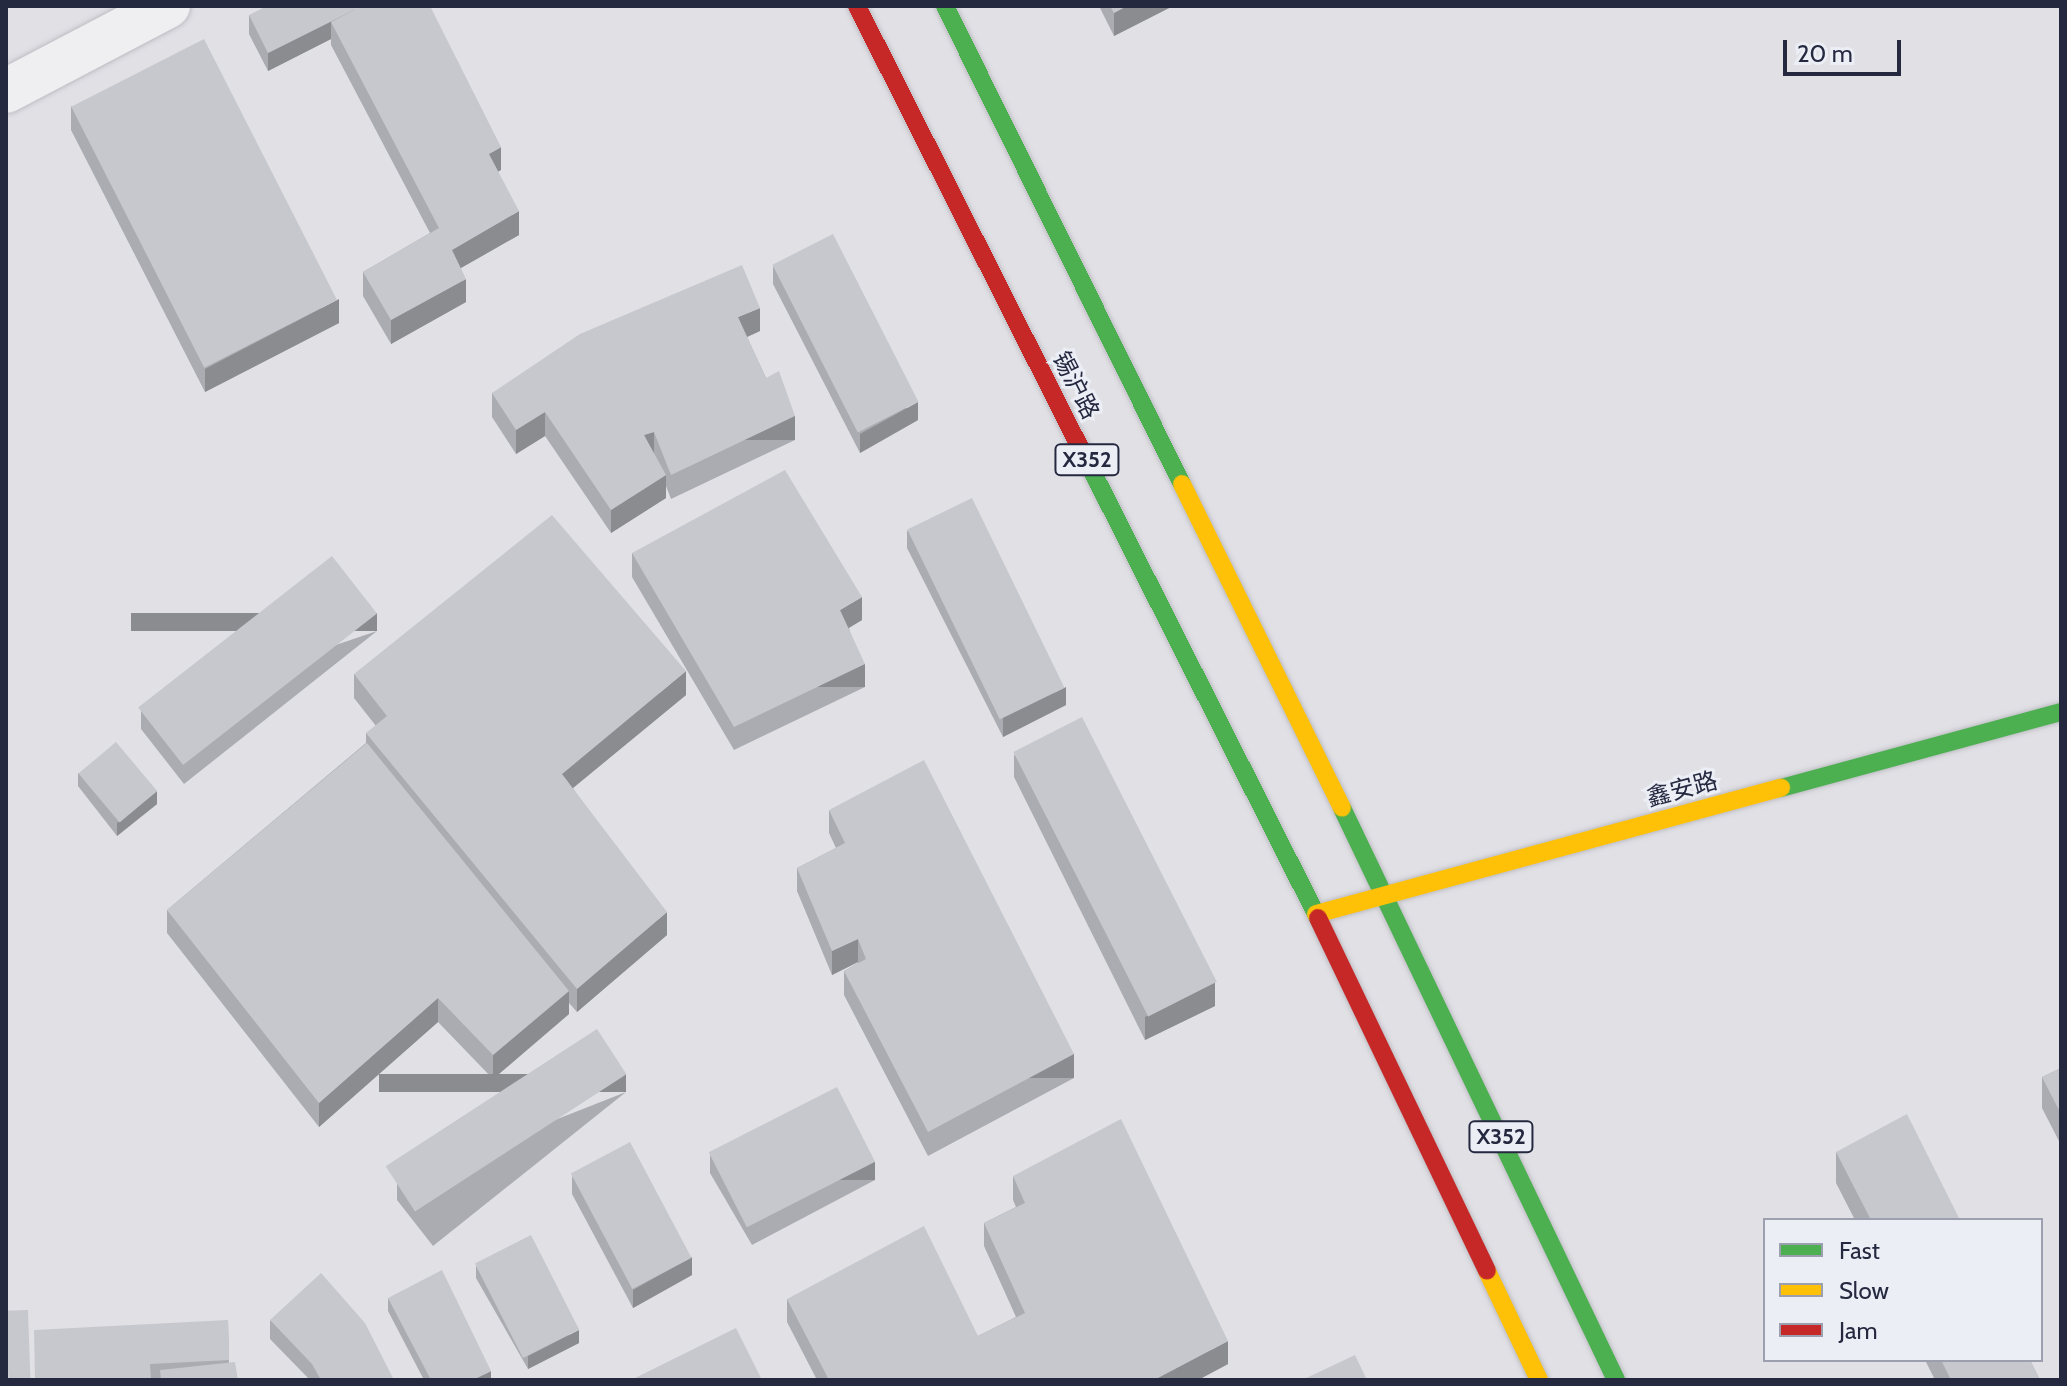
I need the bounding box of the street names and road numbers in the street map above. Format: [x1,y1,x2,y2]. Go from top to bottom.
street label: 锡沪路 [1047,346,1105,424]
road number: X352 [1053,442,1121,478]
street label: 鑫安路 [1643,766,1721,812]
road number: X352 [1467,1119,1535,1155]

